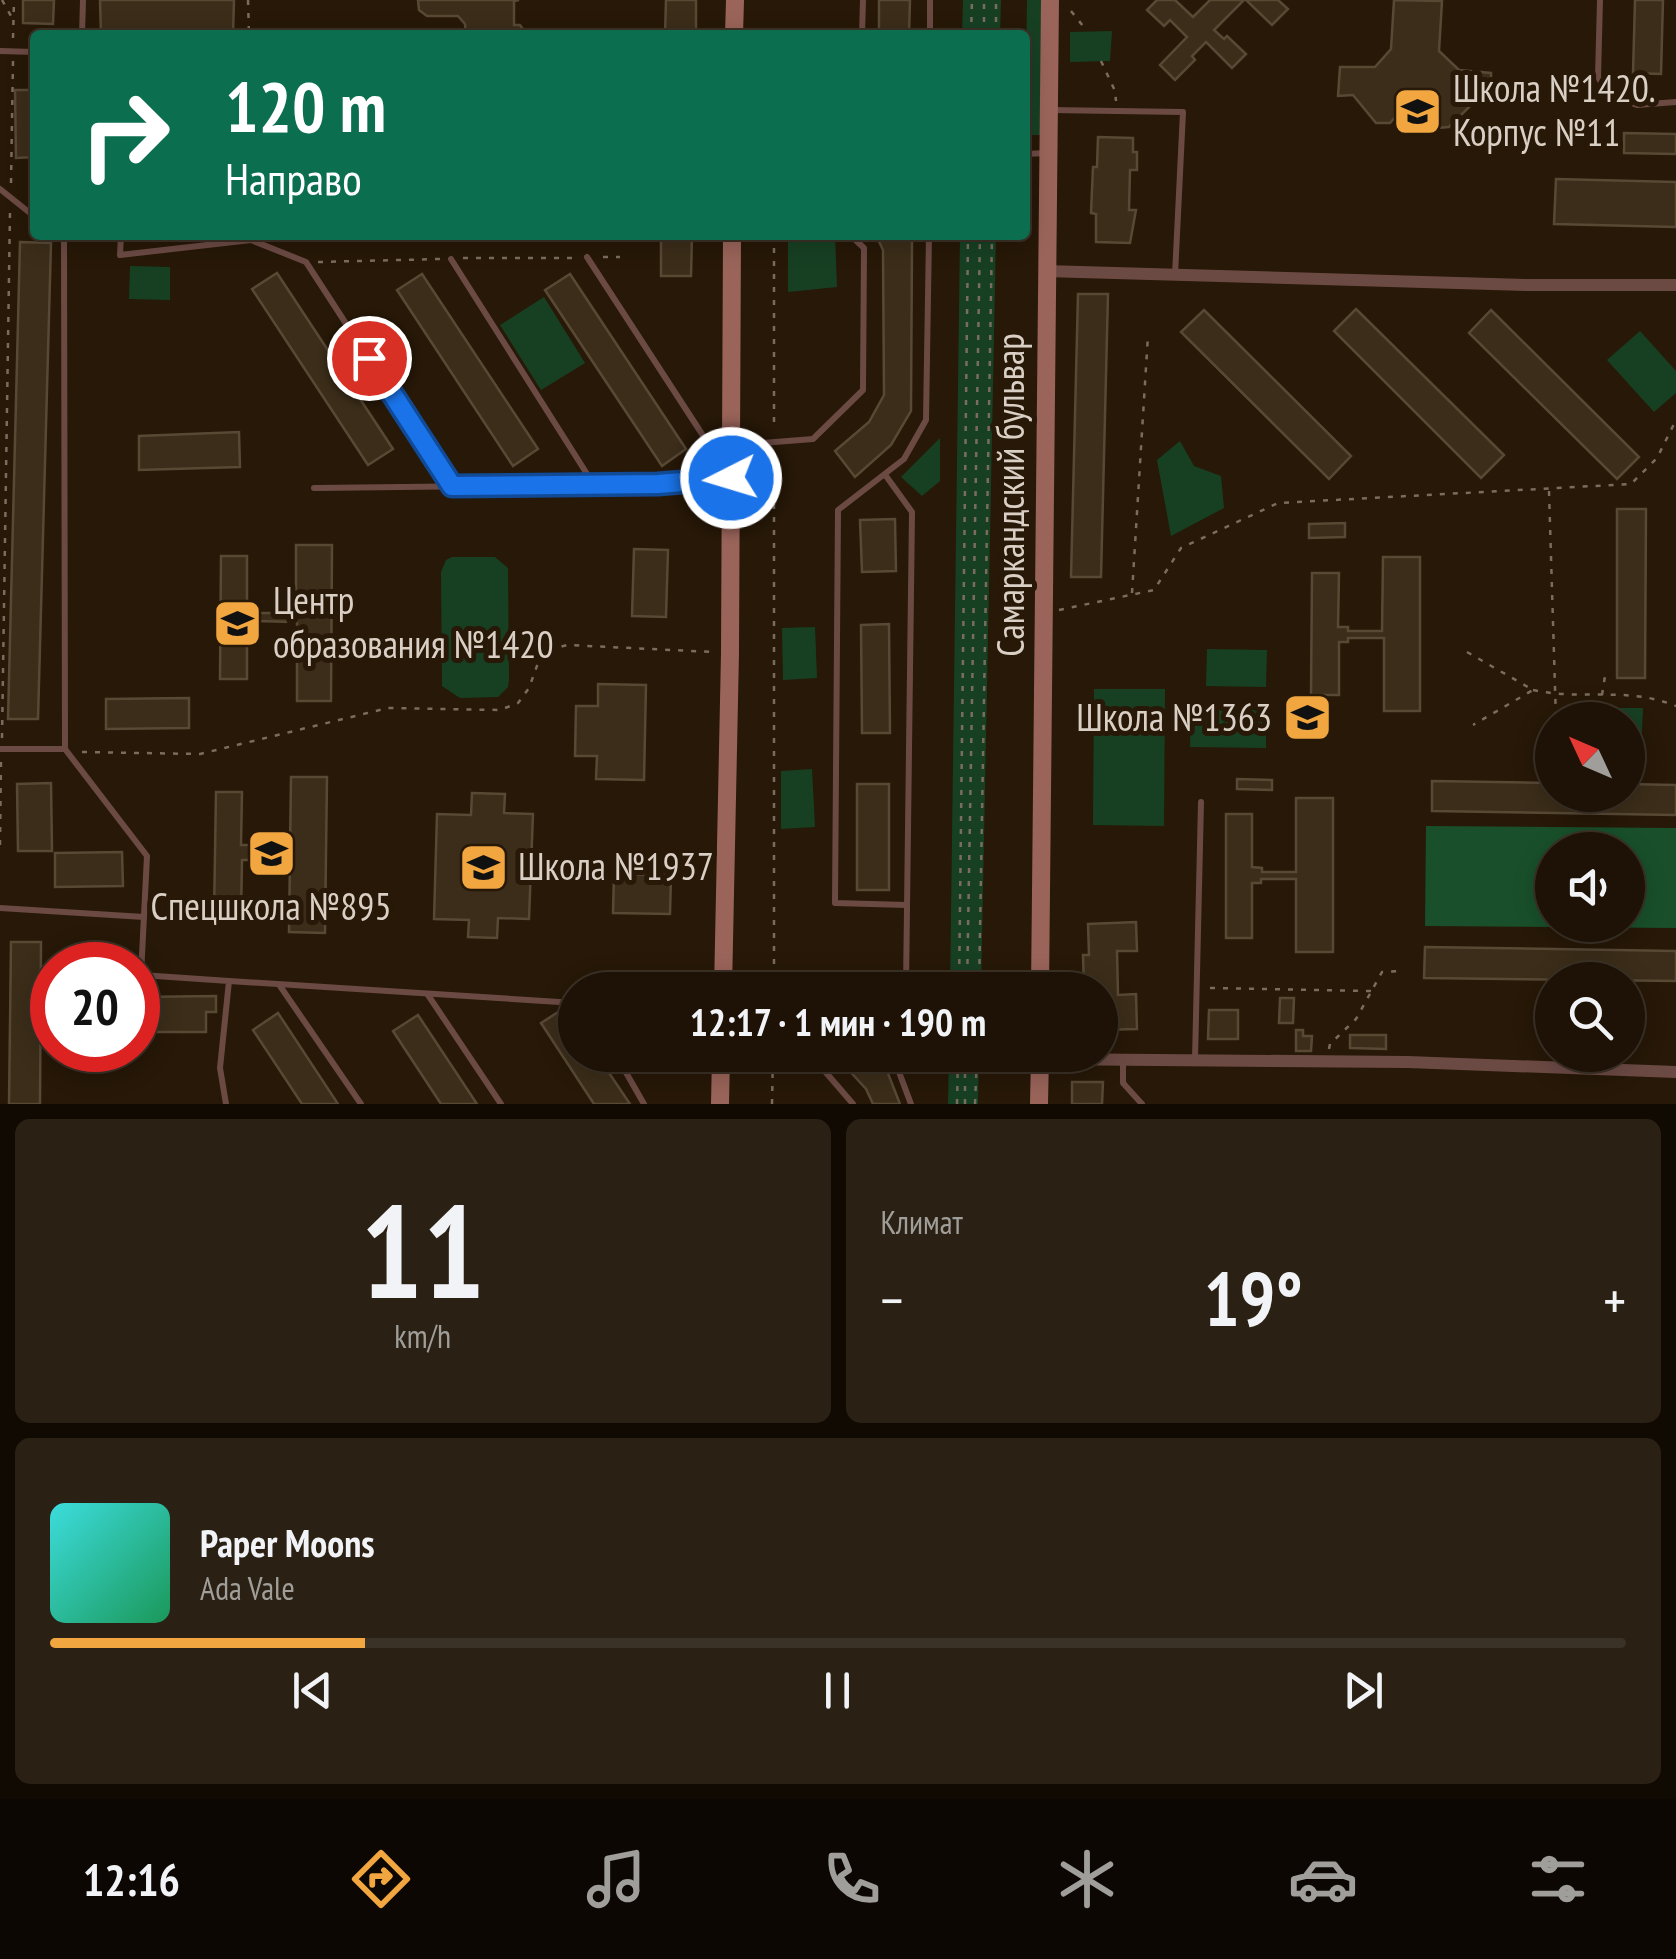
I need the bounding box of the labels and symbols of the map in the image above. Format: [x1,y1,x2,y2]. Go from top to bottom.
place label: Школа №1420. Корпус №11 [1453,63,1656,156]
school or university icon: Школа №1420. Корпус №11 [1392,85,1444,137]
pin [327,316,412,401]
street label: Самаркандский бульвар [985,333,1034,657]
position arrow [679,426,783,530]
place label: Центр образования №1420 [273,575,554,668]
school or university icon: Центр образования №1420 [212,597,264,649]
place label: Школа №1363 [1076,692,1272,741]
school or university icon: Школа №1363 [1281,692,1333,744]
north arrow [1535,702,1645,812]
school or university icon: Спецшкола №895 [245,827,297,879]
school or university icon: Школа №1937 [457,841,509,893]
place label: Школа №1937 [518,841,714,890]
place label: Спецшкола №895 [151,881,392,930]
speed limit sign: 20 [30,942,160,1072]

